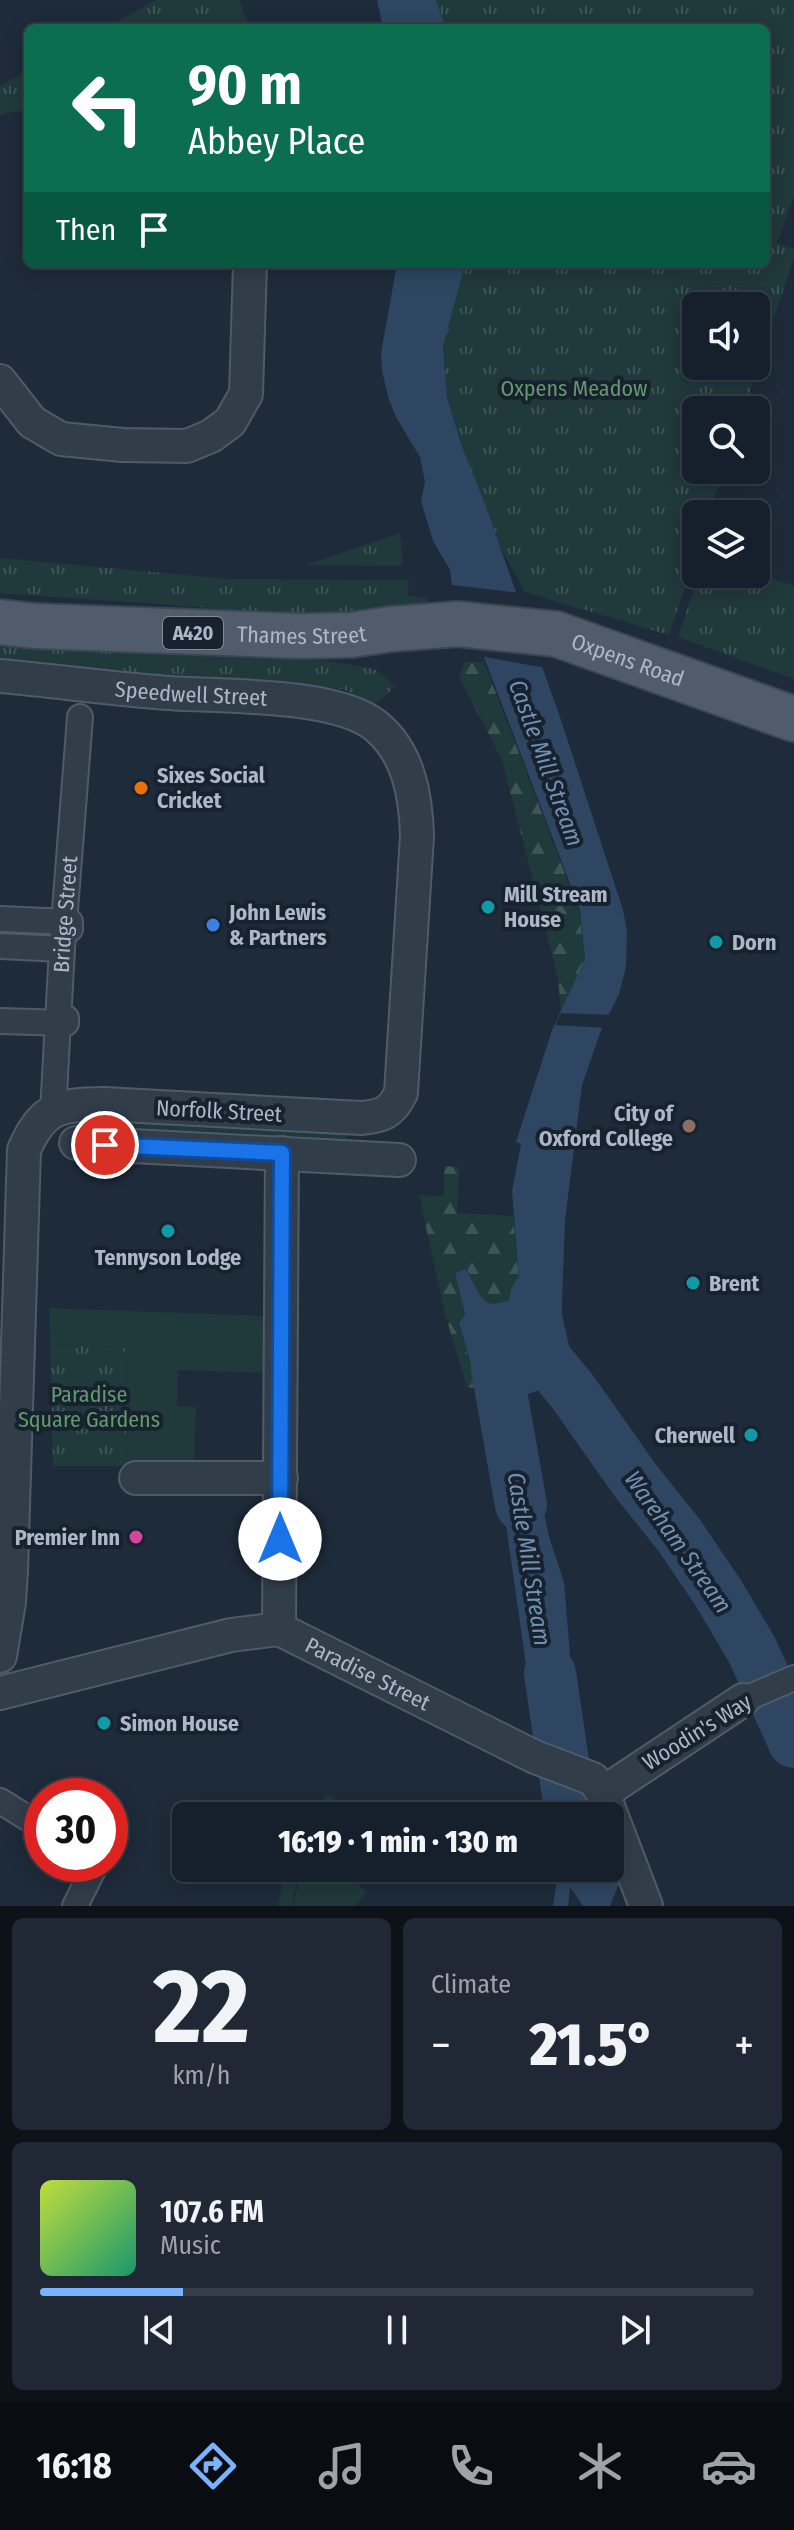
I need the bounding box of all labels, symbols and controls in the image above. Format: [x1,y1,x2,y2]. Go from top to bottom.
text: 90 m [188,52,302,119]
icon: left [56,56,160,160]
text: Abbey Place [188,120,365,164]
icon: arrive [132,208,176,252]
text: Then [56,212,116,248]
map controls [682,292,770,588]
button: sound [682,292,770,380]
park label: Oxpens Meadow [501,375,647,402]
button: search [682,396,770,484]
button: layers [682,500,770,588]
road number: A420 [163,617,223,649]
street label: Thames Street [237,619,369,650]
street label: Oxpens Road [568,627,688,692]
street label: Speedwell Street [114,675,269,711]
water label: Castle Mill Stream [503,676,589,850]
place label: Sixes Social Cricket [157,762,266,814]
marker: Sixes Social Cricket [132,779,150,797]
street label: Bridge Street [47,854,83,974]
place label: Mill Stream House [504,881,607,933]
marker: Mill Stream House [479,898,497,916]
place label: John Lewis & Partners [228,899,327,951]
marker: John Lewis & Partners [204,916,222,934]
place label: Dorn [732,929,776,956]
marker: Dorn [707,933,725,951]
street label: Norfolk Street [155,1094,283,1128]
place label: City of Oxford College [539,1100,675,1152]
pin [71,1111,139,1179]
marker: City of Oxford College [680,1117,698,1135]
icon: arrive [83,1123,127,1167]
marker: Tennyson Lodge [159,1222,177,1240]
place label: Tennyson Lodge [95,1244,241,1271]
place label: Brent [709,1270,759,1297]
marker: Brent [684,1274,702,1292]
park label: Paradise Square Gardens [18,1381,160,1433]
place label: Cherwell [655,1422,736,1449]
marker: Cherwell [742,1426,760,1444]
water label: Wareham Stream [619,1466,737,1618]
water label: Castle Mill Stream [501,1470,557,1648]
position arrow [238,1497,322,1581]
place label: Premier Inn [15,1524,120,1551]
marker: Premier Inn [127,1528,145,1546]
street label: Paradise Street [301,1631,435,1716]
street label: Woodin's Way [638,1688,756,1776]
place label: Simon House [120,1710,239,1737]
marker: Simon House [95,1714,113,1732]
speed limit sign: 30 [24,1778,128,1882]
text: 16:19 · 1 min · 130 m [278,1824,518,1860]
text: 22 [153,1945,250,2070]
text: Climate [431,1969,511,2000]
text: 21.5° [530,2009,655,2081]
text: − [431,2019,451,2072]
text: + [734,2019,754,2072]
text: km/h [173,2060,230,2091]
text: 107.6 FM [160,2194,264,2230]
text: Music [160,2230,221,2261]
icon: previous [137,2308,181,2352]
icon: pause [375,2308,419,2352]
icon: next [613,2308,657,2352]
icon: directions [185,2438,241,2494]
icon: music [314,2438,370,2494]
icon: phone [443,2438,499,2494]
icon: climate [572,2438,628,2494]
icon: car [701,2438,757,2494]
text: 16:18 [37,2444,112,2488]

